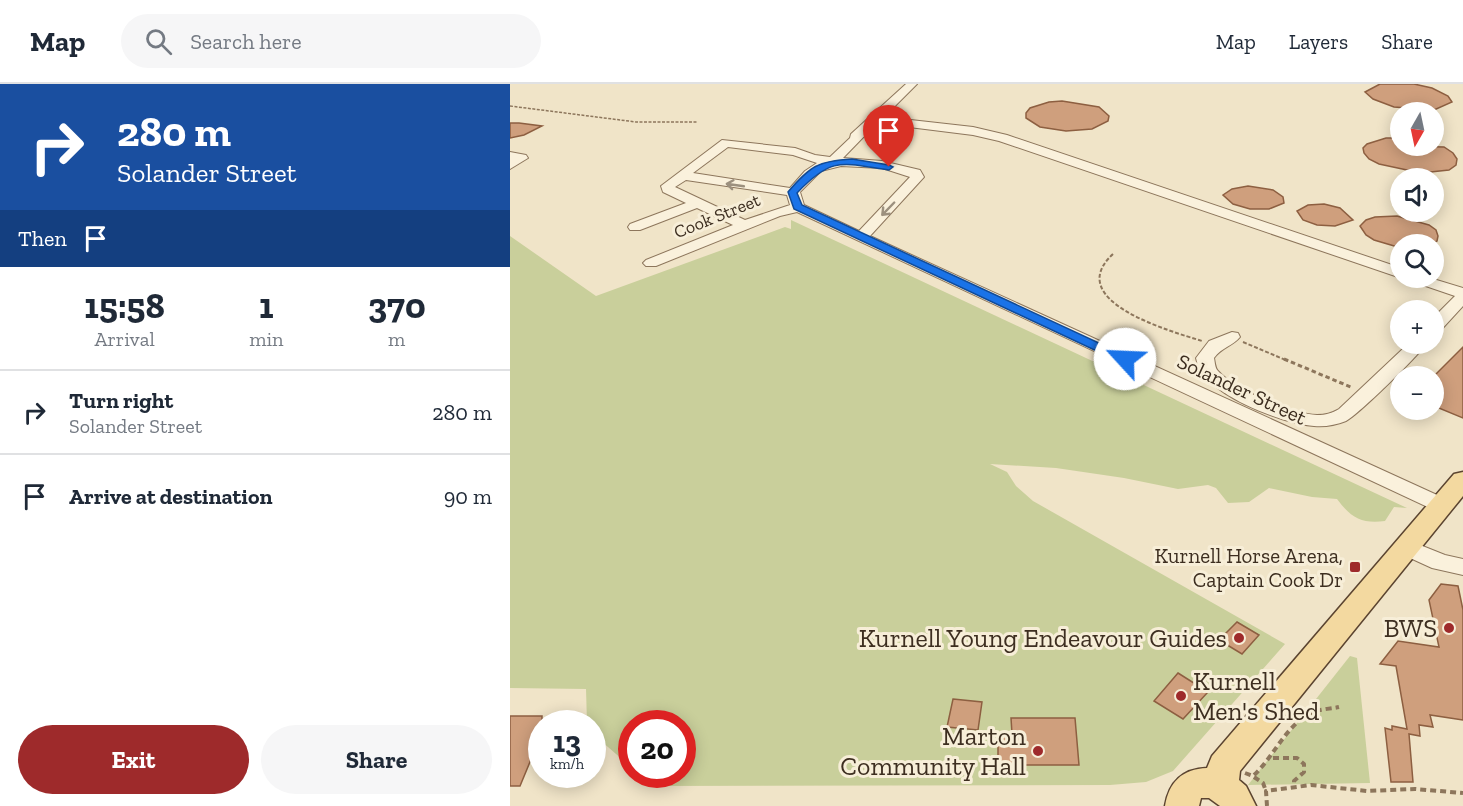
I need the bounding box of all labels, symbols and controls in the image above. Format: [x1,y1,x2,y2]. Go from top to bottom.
search box [121,14,541,68]
text: Map [30,25,85,58]
icon: search [142,25,175,58]
text: Search here [190,28,302,55]
text: Map [1216,29,1256,54]
text: Layers [1289,29,1348,54]
text: Share [1381,29,1433,54]
north arrow [1390,102,1444,156]
map controls [1390,102,1444,420]
pin [863,105,914,167]
text: 280 m [117,106,231,157]
icon: right [18,108,96,186]
icon: arrive [872,114,905,147]
text: Solander Street [117,157,297,189]
button: sound [1390,168,1444,222]
one-way arrow [725,180,745,191]
street label: Cook Street [671,189,764,243]
one-way arrow [881,201,895,216]
icon: arrive [79,222,112,255]
text: Then [18,225,67,252]
button: search [1390,234,1444,288]
text: 15:58 [84,284,165,327]
text: 1 [259,284,274,327]
text: 370 [368,284,426,327]
button: + [1390,300,1444,354]
text: Arrival [94,327,155,351]
text: min [249,327,284,351]
text: m [388,327,405,351]
position arrow [1093,327,1157,391]
street label: Solander Street [1173,348,1311,430]
button: − [1390,366,1444,420]
text: Turn right [69,387,173,414]
icon: right [18,396,51,429]
text: 280 m [432,399,492,426]
text: Solander Street [69,414,202,438]
icon: arrive [18,480,51,513]
text: Arrive at destination [69,483,272,510]
text: 90 m [444,483,492,510]
place label: Kurnell Horse Arena, Captain Cook Dr [1154,543,1343,592]
marker: Kurnell Horse Arena, Captain Cook Dr [1348,560,1362,574]
place label: BWS [1384,612,1437,644]
marker: BWS [1442,621,1456,635]
place label: Kurnell Young Endeavour Guides [859,622,1227,654]
marker: Kurnell Young Endeavour Guides [1232,631,1246,645]
place label: Kurnell Men's Shed [1193,665,1319,727]
marker: Kurnell Men's Shed [1174,689,1188,703]
speed limit sign: 20 [618,710,696,788]
place label: Marton Community Hall [840,720,1026,782]
text: 13 [553,724,581,760]
button: Exit [18,725,249,794]
button: Share [261,725,492,794]
marker: Marton Community Hall [1031,744,1045,758]
text: km/h [550,755,584,773]

